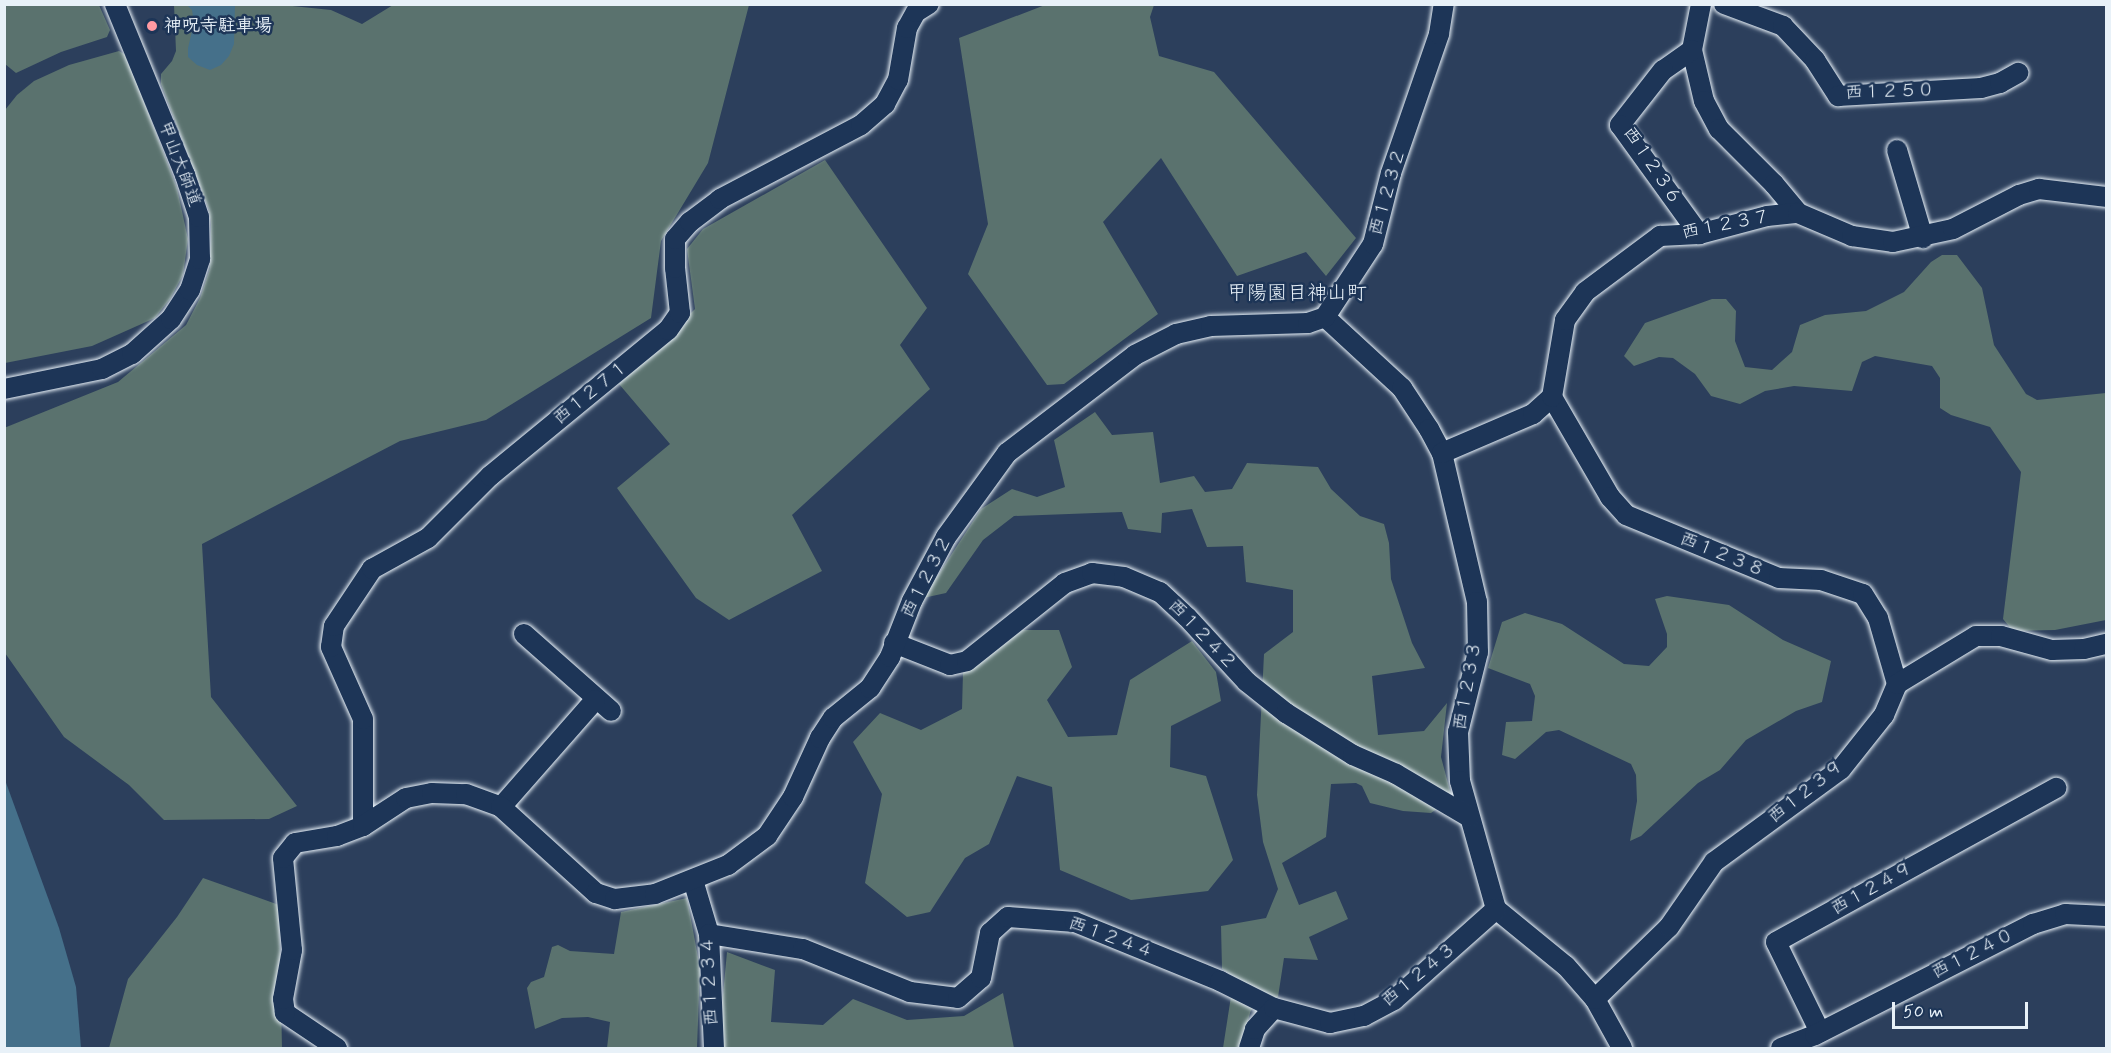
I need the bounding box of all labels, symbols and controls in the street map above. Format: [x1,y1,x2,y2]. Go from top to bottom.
place label: 神呪寺駐車場 [164,15,272,37]
marker: 神呪寺駐車場 [145,19,159,33]
street label: 西１２５０ [1845,80,1935,104]
street label: 甲山大師道 [153,118,205,210]
street label: 西１２３６ [1618,123,1686,209]
street label: 西１２３２ [1365,146,1411,238]
street label: 西１２３７ [1680,206,1772,244]
district label: 甲陽園目神山町 [1227,281,1367,305]
street label: 西１２７１ [549,356,633,430]
street label: 西１２３８ [1676,528,1768,582]
street label: 西１２３２ [897,532,957,622]
street label: 西１２４２ [1163,595,1241,675]
street label: 西１２３３ [1450,640,1486,732]
street label: 西１２３９ [1764,756,1848,828]
street label: 西１２４９ [1827,858,1917,920]
street label: 西１２４４ [1065,912,1157,964]
street label: 西１２４０ [1928,924,2018,984]
street label: 西１２３４ [697,935,723,1027]
street label: 西１２４３ [1377,938,1461,1012]
scale bar [1895,990,2032,1028]
text: 50 m [1903,1000,1943,1024]

